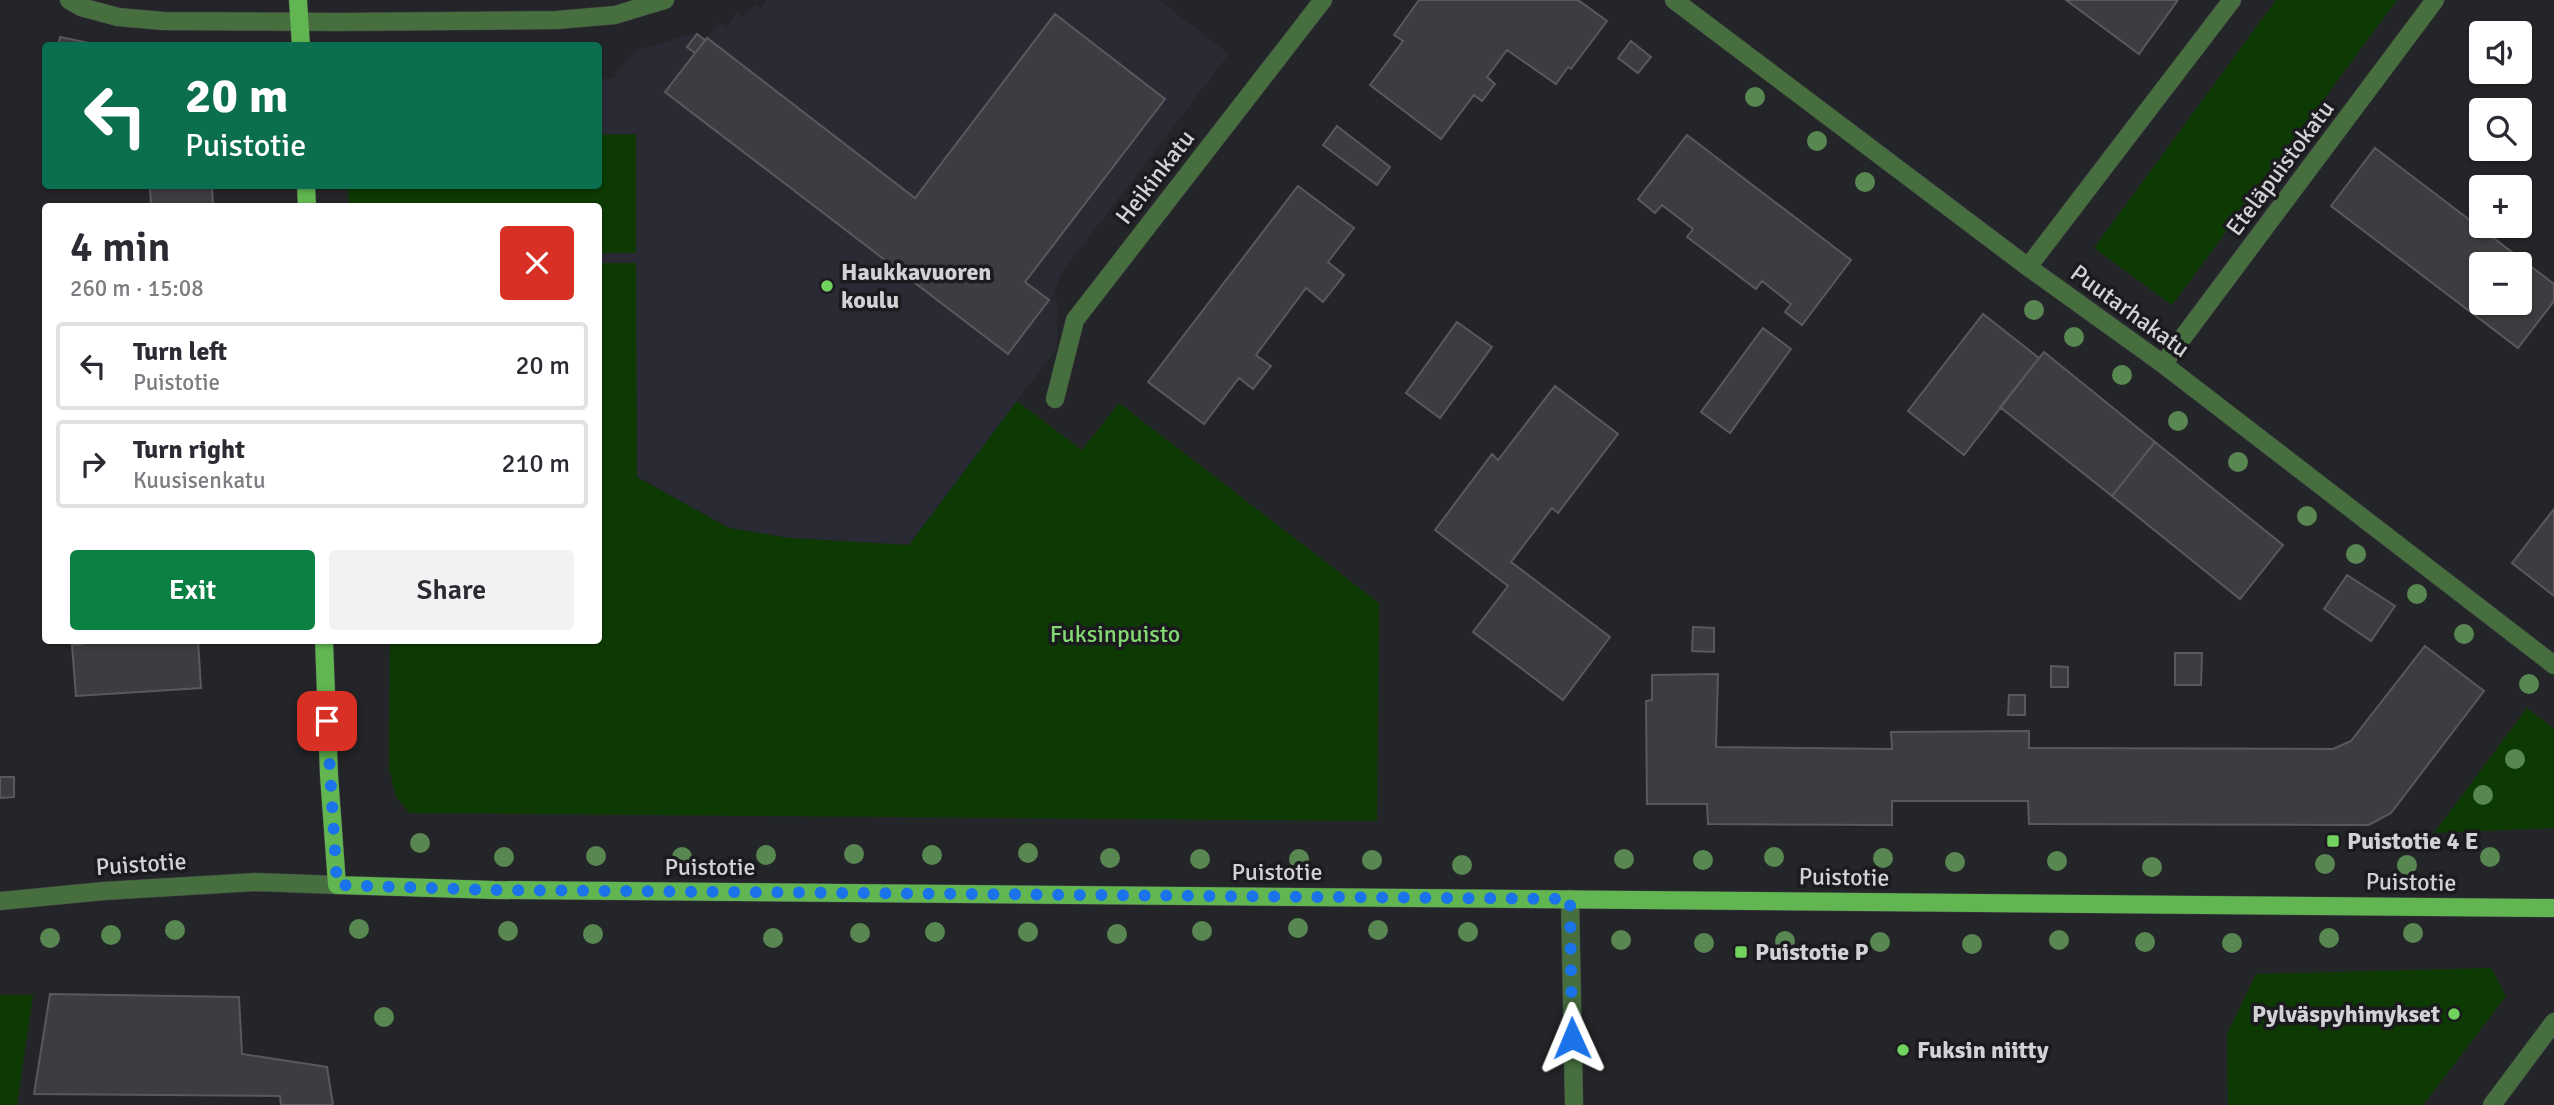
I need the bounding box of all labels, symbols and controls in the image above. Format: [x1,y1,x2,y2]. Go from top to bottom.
map controls [2469,21,2532,315]
button: sound [2469,21,2532,84]
text: 20 m [185,66,288,126]
icon: left [70,70,161,161]
street label: Eteläpuistokatu [2219,94,2341,242]
button: search [2469,98,2532,161]
street label: Heikinkatu [1109,124,1201,230]
text: Puistotie [185,126,306,165]
button: + [2469,175,2532,238]
text: 4 min [70,222,171,273]
button: close [500,226,574,300]
button: − [2469,252,2532,315]
place label: Haukkavuoren koulu [841,257,991,315]
street label: Puutarhakatu [2065,258,2195,364]
text: 260 m · 15:08 [70,274,204,303]
marker: Haukkavuoren koulu [819,278,835,294]
text: Turn left [133,336,227,368]
icon: left [74,347,112,385]
text: 20 m [515,350,570,382]
text: Puistotie [133,368,220,397]
text: Turn right [133,434,245,466]
icon: right [74,445,112,483]
text: 210 m [501,448,570,480]
text: Kuusisenkatu [133,466,266,495]
button: Exit [70,550,315,630]
button: Share [329,550,574,630]
park label: Fuksinpuisto [1050,619,1180,649]
pin [297,691,357,751]
icon: arrive [308,702,346,740]
place label: Puistotie 4 E [2347,826,2479,856]
marker: Puistotie 4 E [2325,833,2341,849]
street label: Puistotie [95,846,187,882]
street label: Puistotie [665,852,755,882]
street label: Puistotie [1232,857,1322,887]
street label: Puistotie [1798,861,1890,893]
street label: Puistotie [2365,866,2457,898]
place label: Puistotie P [1755,937,1869,967]
marker: Puistotie P [1733,944,1749,960]
place label: Pylväspyhimykset [2252,999,2440,1029]
position arrow [1535,1001,1609,1075]
marker: Pylväspyhimykset [2446,1006,2462,1022]
place label: Fuksin niitty [1917,1035,2049,1065]
marker: Fuksin niitty [1895,1042,1911,1058]

